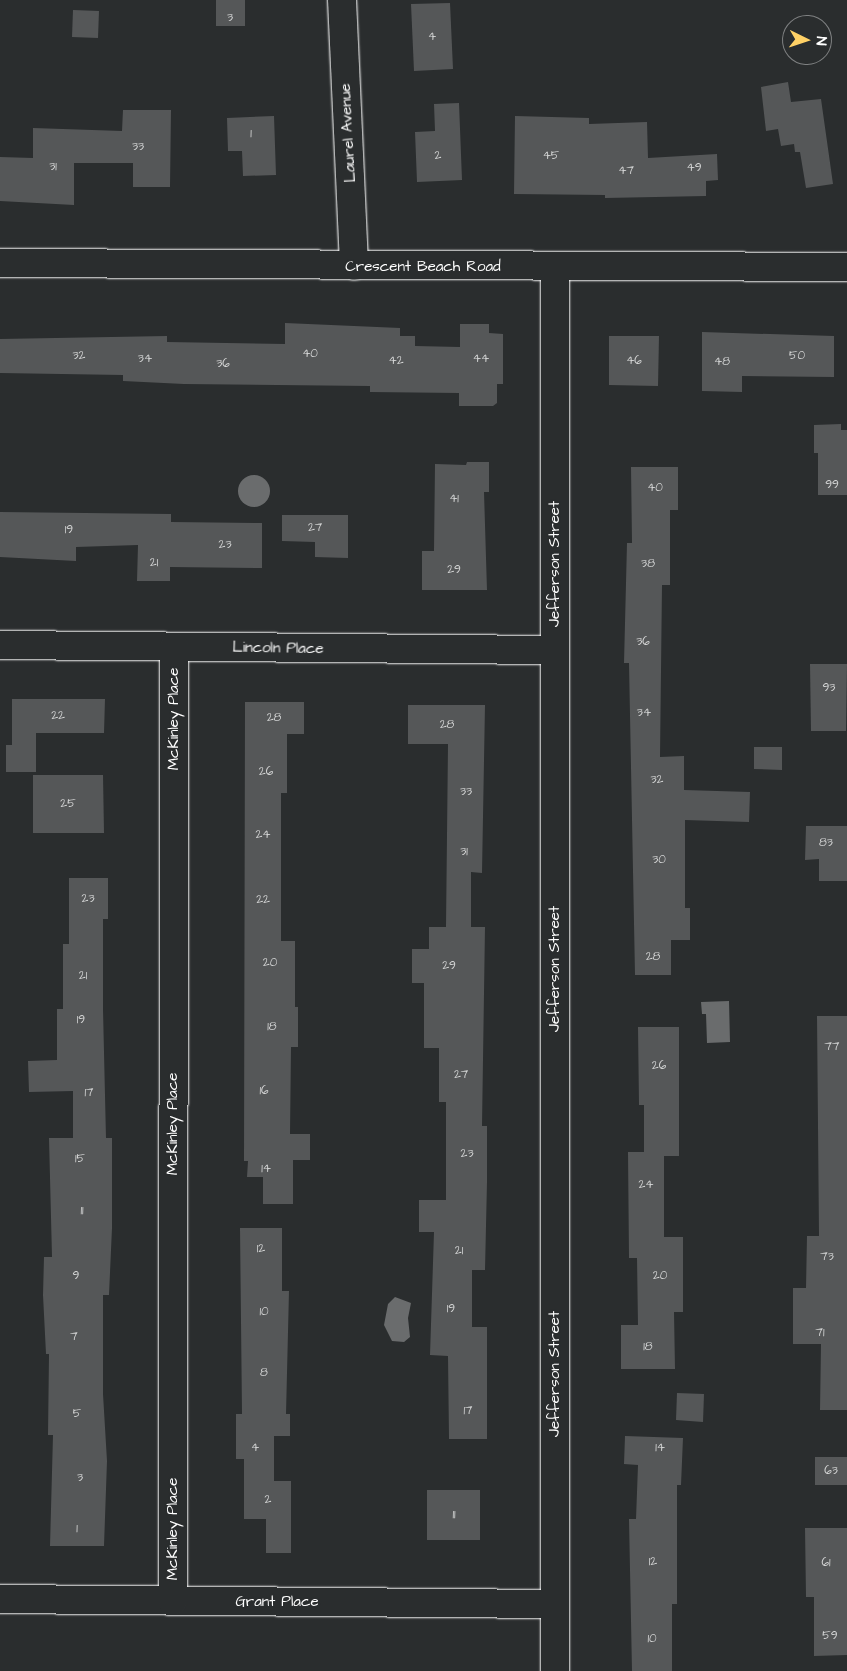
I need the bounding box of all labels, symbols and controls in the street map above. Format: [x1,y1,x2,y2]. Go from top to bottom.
house number: 3 [227,11,233,25]
north arrow [782,15,832,65]
house number: 4 [428,30,436,44]
text: N [811,36,831,46]
street label: Laurel Avenue [336,83,360,183]
house number: 1 [250,127,252,141]
house number: 33 [132,140,144,154]
house number: 2 [435,149,441,163]
house number: 45 [543,149,559,163]
house number: 31 [49,160,57,174]
house number: 49 [686,161,702,175]
house number: 47 [618,164,634,178]
street label: Crescent Beach Road [345,258,501,276]
house number: 40 [302,347,318,361]
house number: 32 [73,349,85,363]
house number: 50 [789,349,805,363]
house number: 34 [138,352,152,366]
house number: 44 [473,352,489,366]
house number: 42 [388,354,404,368]
house number: 46 [626,354,642,368]
house number: 48 [714,355,730,369]
house number: 36 [216,357,230,371]
house number: 99 [825,478,839,492]
house number: 40 [647,481,663,495]
house number: 41 [449,492,459,506]
street label: Jefferson Street [546,501,564,627]
house number: 27 [308,521,322,535]
house number: 19 [65,523,73,537]
house number: 23 [219,538,231,552]
house number: 21 [150,556,158,570]
house number: 38 [641,557,655,571]
house number: 29 [447,563,461,577]
house number: 36 [636,635,650,649]
street label: Lincoln Place [232,638,324,658]
street label: McKinley Place [165,668,183,770]
house number: 93 [823,681,835,695]
house number: 34 [637,706,651,720]
house number: 22 [51,709,65,723]
house number: 28 [267,711,281,725]
house number: 28 [440,718,454,732]
house number: 26 [259,765,273,779]
house number: 32 [651,773,663,787]
house number: 33 [460,785,472,799]
house number: 25 [60,797,76,811]
house number: 24 [255,828,271,842]
house number: 83 [819,836,833,850]
house number: 31 [460,845,468,859]
house number: 30 [652,853,666,867]
house number: 23 [82,892,94,906]
house number: 22 [256,893,270,907]
street label: Jefferson Street [546,906,564,1032]
house number: 28 [646,950,660,964]
house number: 20 [263,956,277,970]
house number: 29 [442,959,456,973]
house number: 21 [79,969,87,983]
house number: 19 [77,1013,85,1027]
house number: 18 [267,1020,277,1034]
house number: 77 [825,1040,839,1054]
house number: 26 [652,1059,666,1073]
house number: 27 [454,1068,468,1082]
street label: McKinley Place [164,1073,182,1175]
house number: 16 [259,1084,269,1098]
house number: 17 [85,1086,93,1100]
house number: 23 [461,1147,473,1161]
house number: 15 [75,1152,85,1166]
house number: 14 [261,1162,271,1176]
house number: 24 [638,1178,654,1192]
house number: 11 [80,1204,84,1218]
house number: 12 [257,1242,265,1256]
house number: 21 [455,1244,463,1258]
house number: 73 [820,1250,834,1264]
house number: 9 [73,1269,79,1283]
house number: 20 [653,1269,667,1283]
house number: 19 [447,1302,455,1316]
house number: 10 [259,1305,269,1319]
street label: Jefferson Street [546,1311,564,1437]
house number: 71 [816,1326,824,1340]
house number: 7 [70,1330,78,1344]
house number: 18 [643,1340,653,1354]
house number: 8 [260,1366,268,1380]
house number: 17 [464,1404,472,1418]
house number: 5 [73,1407,81,1421]
house number: 4 [251,1441,259,1455]
house number: 14 [655,1441,665,1455]
house number: 63 [824,1464,838,1478]
house number: 3 [77,1471,83,1485]
street label: McKinley Place [164,1478,182,1580]
house number: 2 [265,1493,271,1507]
house number: 11 [452,1508,456,1522]
house number: 1 [76,1522,78,1536]
house number: 12 [649,1555,657,1569]
house number: 61 [821,1556,831,1570]
street label: Grant Place [235,1593,319,1611]
house number: 59 [822,1629,838,1643]
house number: 10 [647,1632,657,1646]

